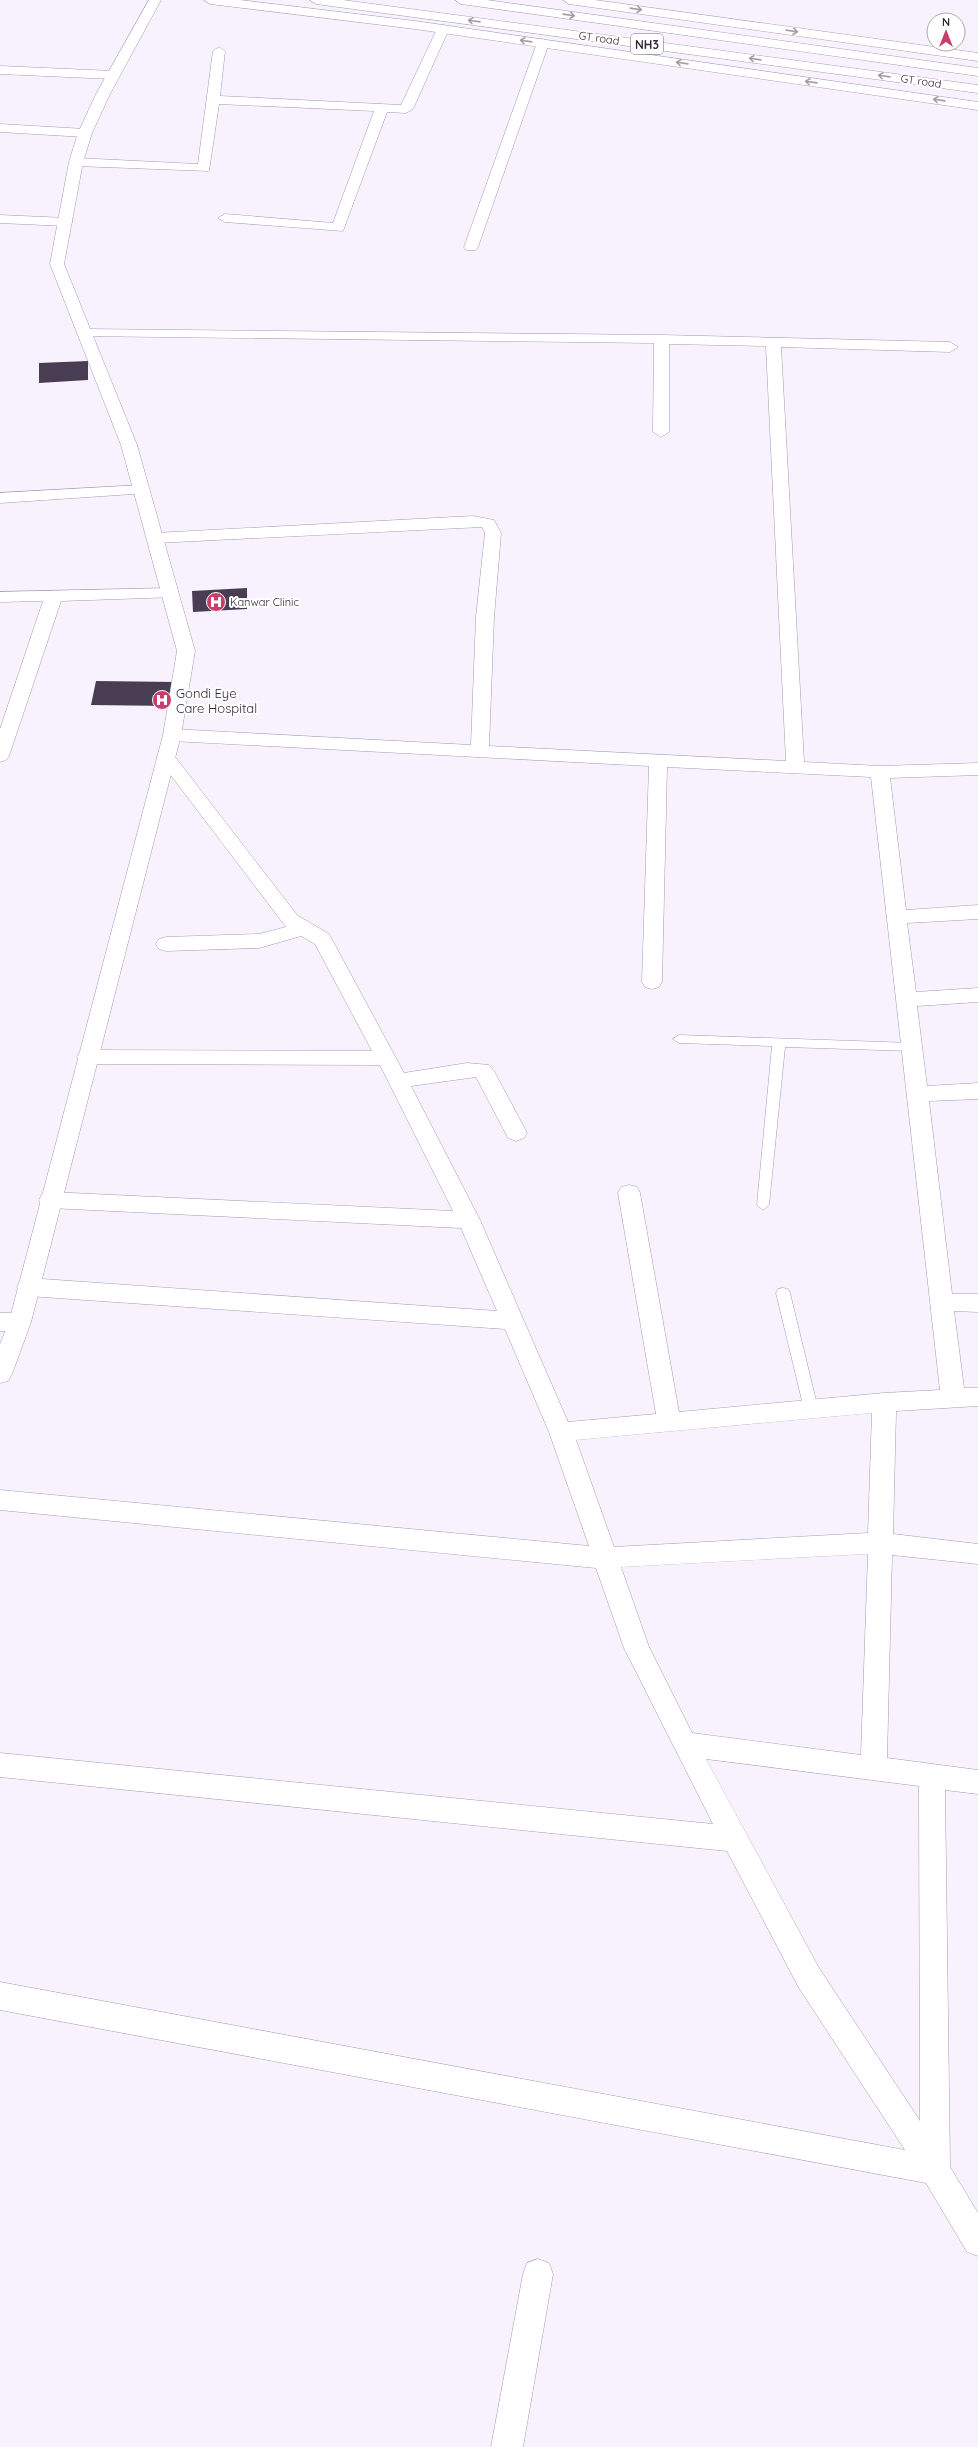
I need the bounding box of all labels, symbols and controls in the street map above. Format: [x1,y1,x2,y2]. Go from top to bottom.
one-way arrow [629,5,642,13]
one-way arrow [562,11,575,19]
north arrow [926,12,966,52]
text: N [942,15,950,29]
one-way arrow [467,17,480,25]
one-way arrow [785,27,798,35]
street label: GT road [578,28,620,48]
road number: NH3 [631,34,663,54]
one-way arrow [520,37,533,45]
one-way arrow [749,55,762,63]
one-way arrow [676,59,689,67]
street label: GT road [900,71,942,91]
one-way arrow [878,72,891,80]
one-way arrow [805,78,818,86]
one-way arrow [933,96,946,104]
hospital icon: Kanwar Clinic [205,591,227,613]
place label: Kanwar Clinic [230,595,299,609]
place label: Gondi Eye Care Hospital [176,685,257,716]
hospital icon: Gondi Eye Care Hospital [151,689,173,711]

